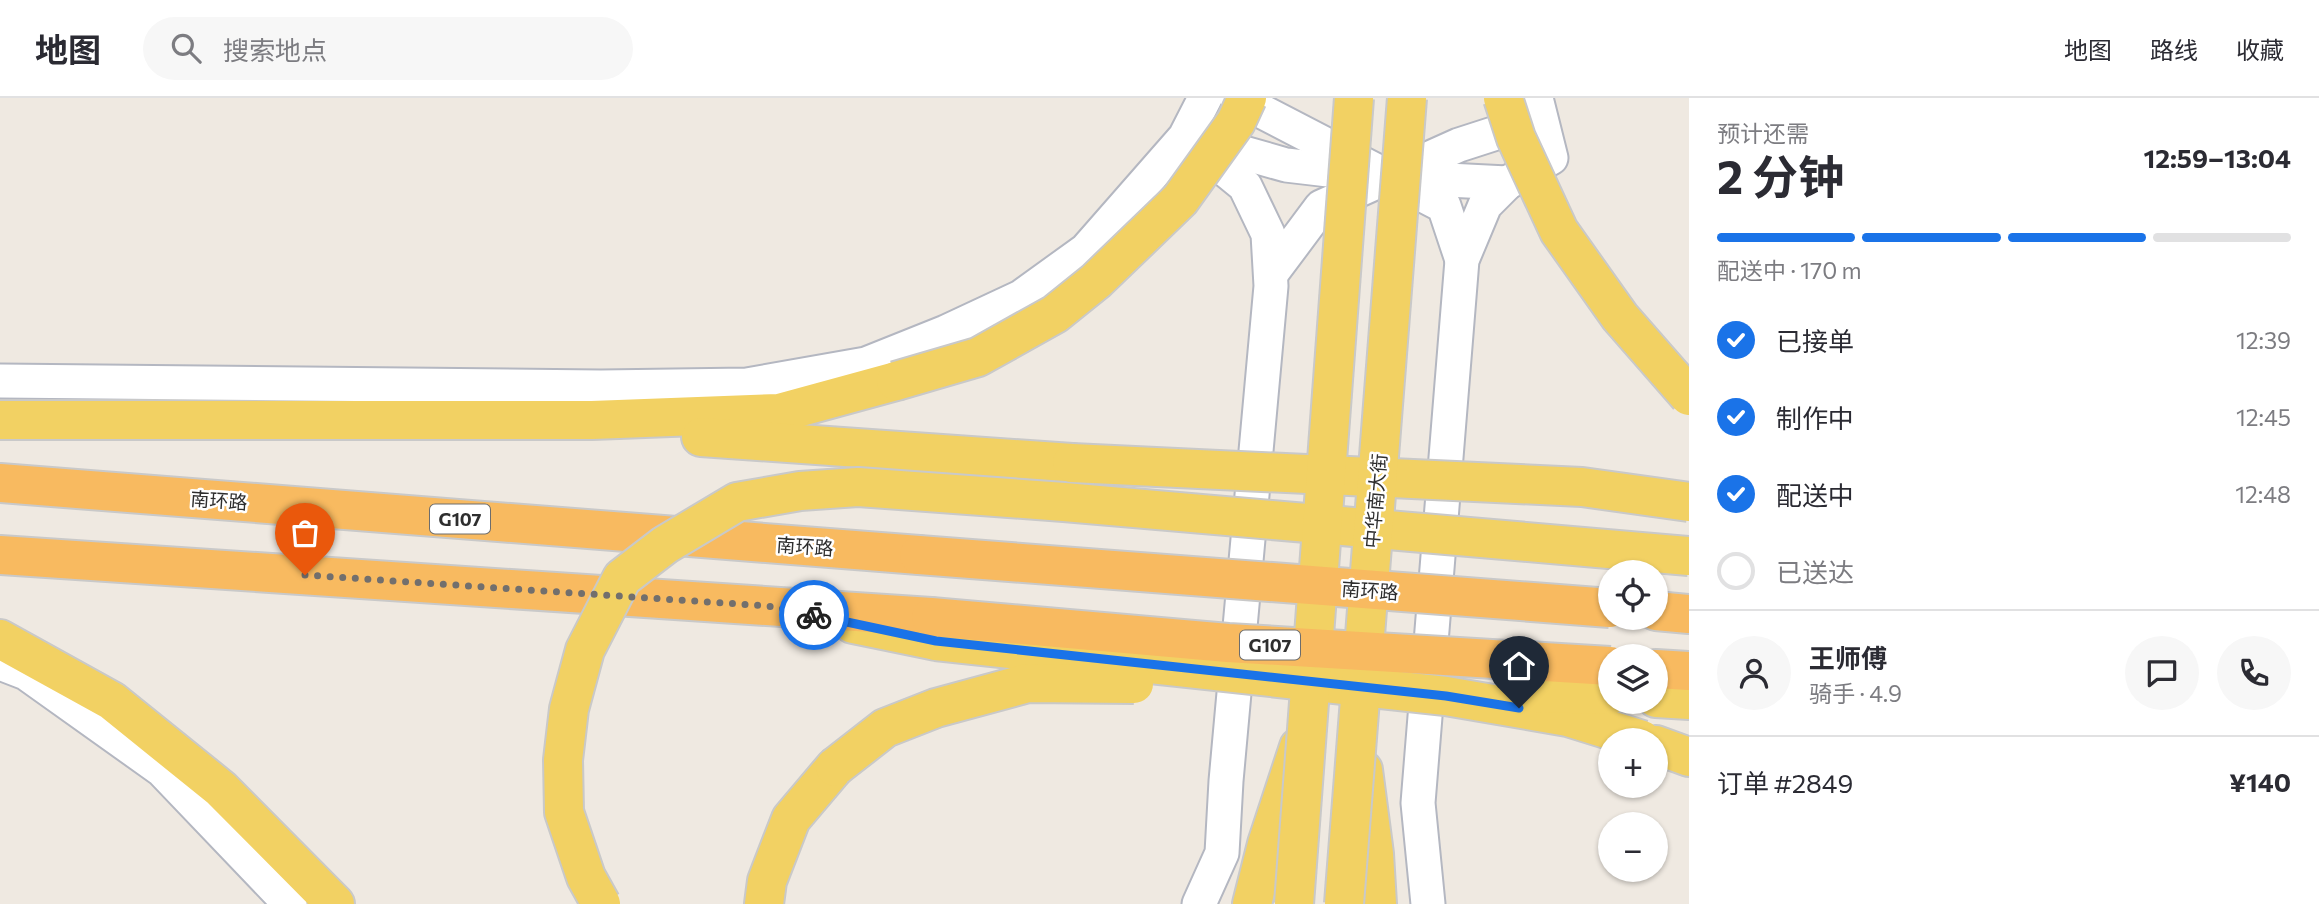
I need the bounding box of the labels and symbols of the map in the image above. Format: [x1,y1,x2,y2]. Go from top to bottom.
street label: 中华南大街 [1359,453,1391,549]
street label: 南环路 [190,487,248,513]
pin [275,503,335,575]
road number: G107 [430,505,490,534]
street label: 南环路 [776,533,834,559]
street label: 南环路 [1341,577,1399,603]
courier [779,580,849,650]
road number: G107 [1240,630,1300,660]
pin [1489,636,1549,708]

